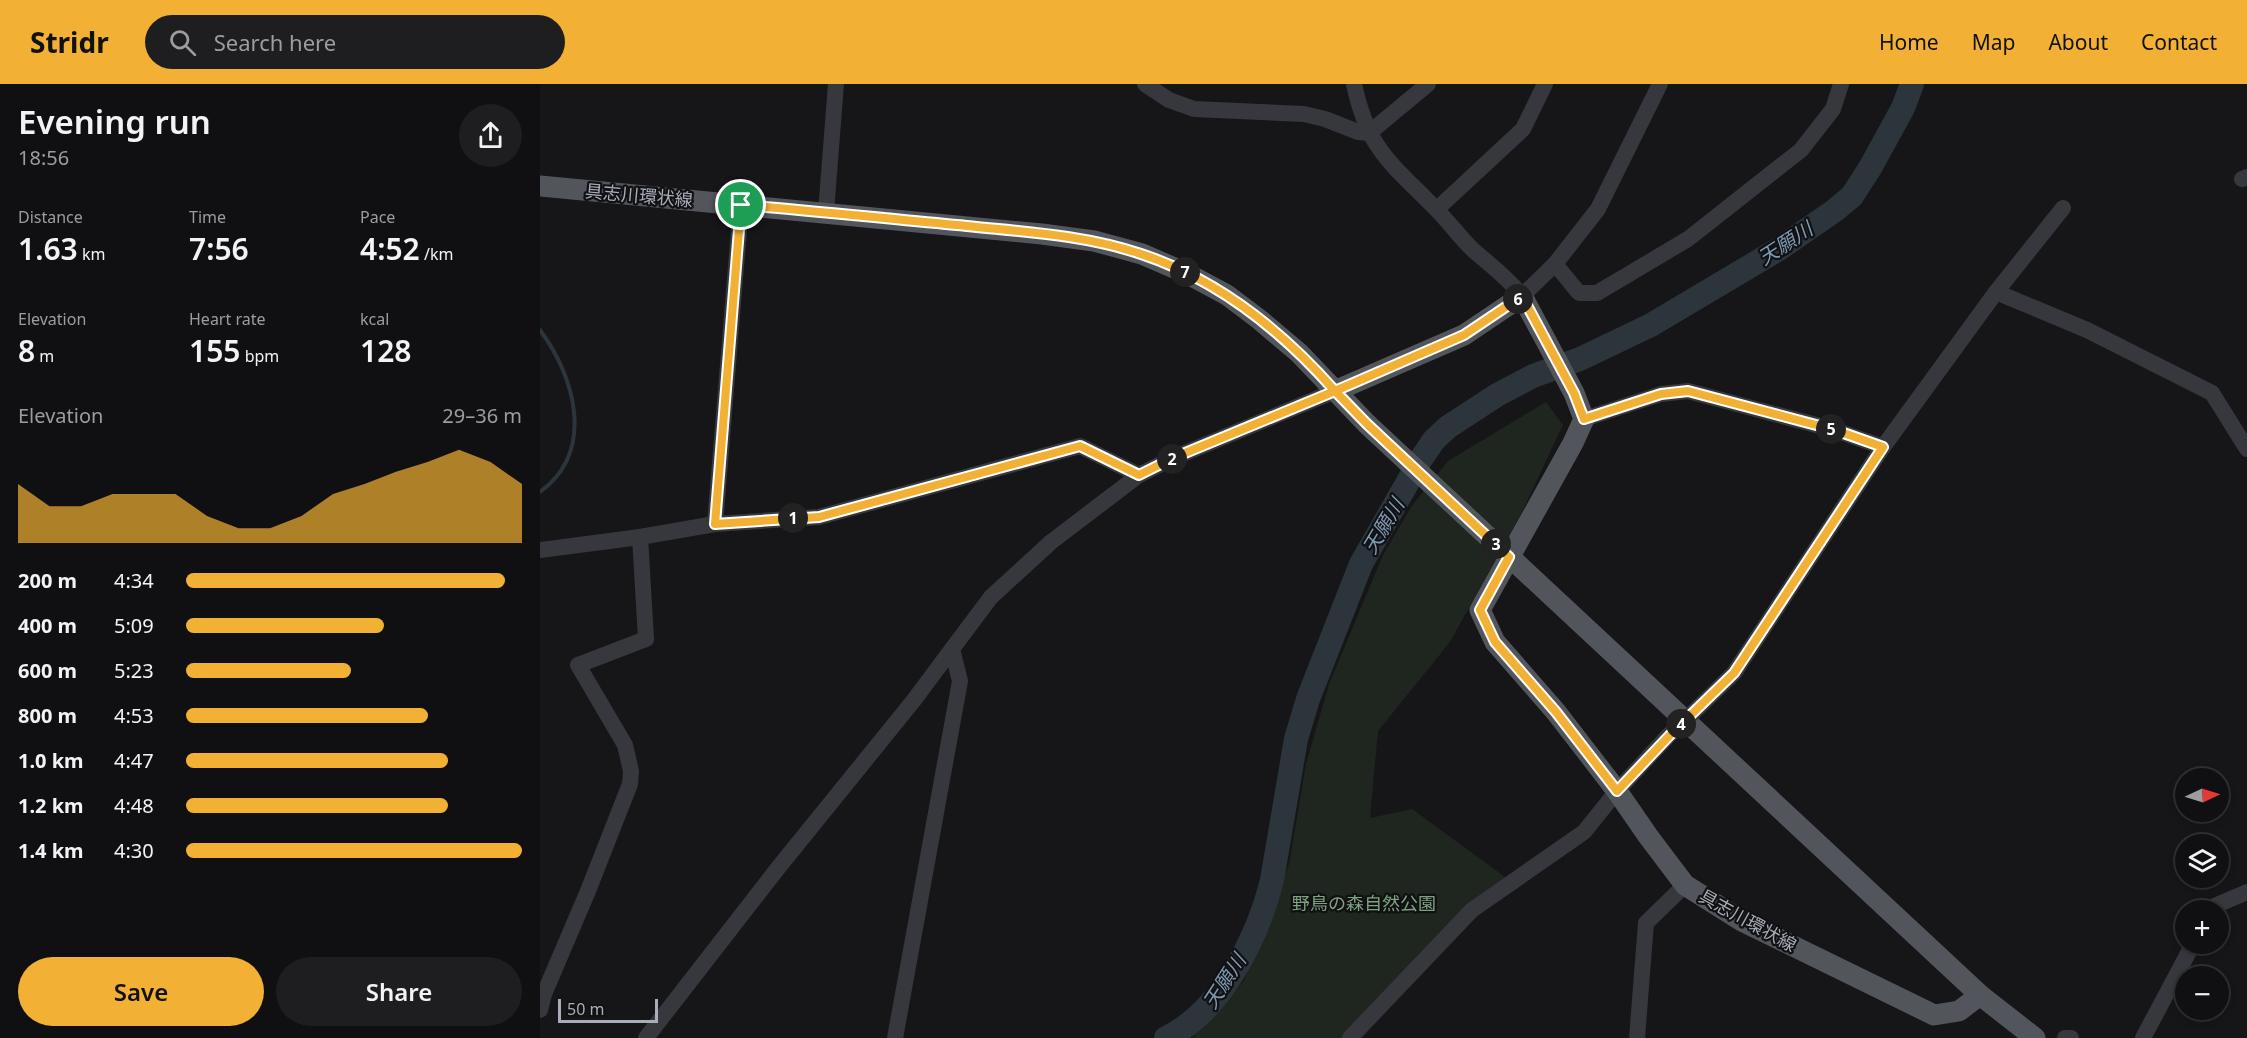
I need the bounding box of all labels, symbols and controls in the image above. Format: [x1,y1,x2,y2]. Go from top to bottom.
search box [145,15,565,69]
text: Stridr [30,23,109,61]
icon: search [166,26,199,59]
text: Search here [214,27,336,57]
text: Home [1879,28,1939,56]
text: Map [1972,28,2015,56]
text: About [2048,28,2108,56]
text: Contact [2141,28,2217,56]
text: Evening run [18,99,211,144]
button: share [459,104,522,167]
text: 18:56 [18,144,69,171]
street label: 具志川環状線 [584,178,694,212]
pin [715,179,766,230]
icon: arrive [724,188,757,221]
text: Distance [18,206,83,228]
text: Time [189,206,226,228]
text: Pace [360,206,395,228]
water label: 天願川 [1752,214,1819,271]
text: 1.63 [18,228,78,269]
text: 7:56 [189,228,249,269]
text: 4:52 [360,228,420,269]
text: km [78,243,105,265]
text: /km [420,243,453,265]
pin: 7 [1170,257,1200,287]
text: 7 [1180,261,1190,283]
pin: 6 [1503,284,1533,314]
text: 6 [1513,288,1523,310]
text: Elevation [18,308,86,330]
text: Heart rate [189,308,265,330]
text: kcal [360,308,389,330]
text: 8 [18,330,35,371]
text: 155 [189,330,240,371]
text: 128 [360,330,411,371]
text: m [35,345,54,367]
text: bpm [240,345,279,367]
text: Elevation [18,402,103,429]
text: 29–36 m [442,402,522,429]
pin: 5 [1816,414,1846,444]
text: 5 [1826,418,1836,440]
pin: 2 [1157,444,1187,474]
text: 2 [1167,448,1177,470]
water label: 天願川 [1356,492,1411,559]
pin: 1 [778,503,808,533]
text: 1 [788,507,798,529]
pin: 3 [1481,529,1511,559]
text: 3 [1491,533,1501,555]
text: 200 m [18,567,77,594]
text: 4:34 [114,567,154,594]
text: 400 m [18,612,77,639]
text: 5:09 [114,612,154,639]
text: 600 m [18,657,77,684]
text: 5:23 [114,657,154,684]
text: 800 m [18,702,77,729]
text: 4:53 [114,702,154,729]
pin: 4 [1666,709,1696,739]
text: 4 [1676,713,1686,735]
text: 1.0 km [18,747,84,774]
text: 4:47 [114,747,154,774]
north arrow [2175,768,2229,822]
map controls [2175,768,2229,1020]
text: 1.2 km [18,792,84,819]
text: 4:48 [114,792,154,819]
button: layers [2175,834,2229,888]
text: 1.4 km [18,837,84,864]
text: 4:30 [114,837,154,864]
street label: 具志川環状線 [1695,883,1801,957]
park label: 野鳥の森自然公園 [1292,891,1436,915]
button: + [2175,900,2229,954]
water label: 天願川 [1196,947,1253,1014]
button: Save [18,957,264,1026]
button: Share [276,957,522,1026]
button: − [2175,966,2229,1020]
scale bar [558,996,658,1024]
text: 50 m [567,998,604,1020]

